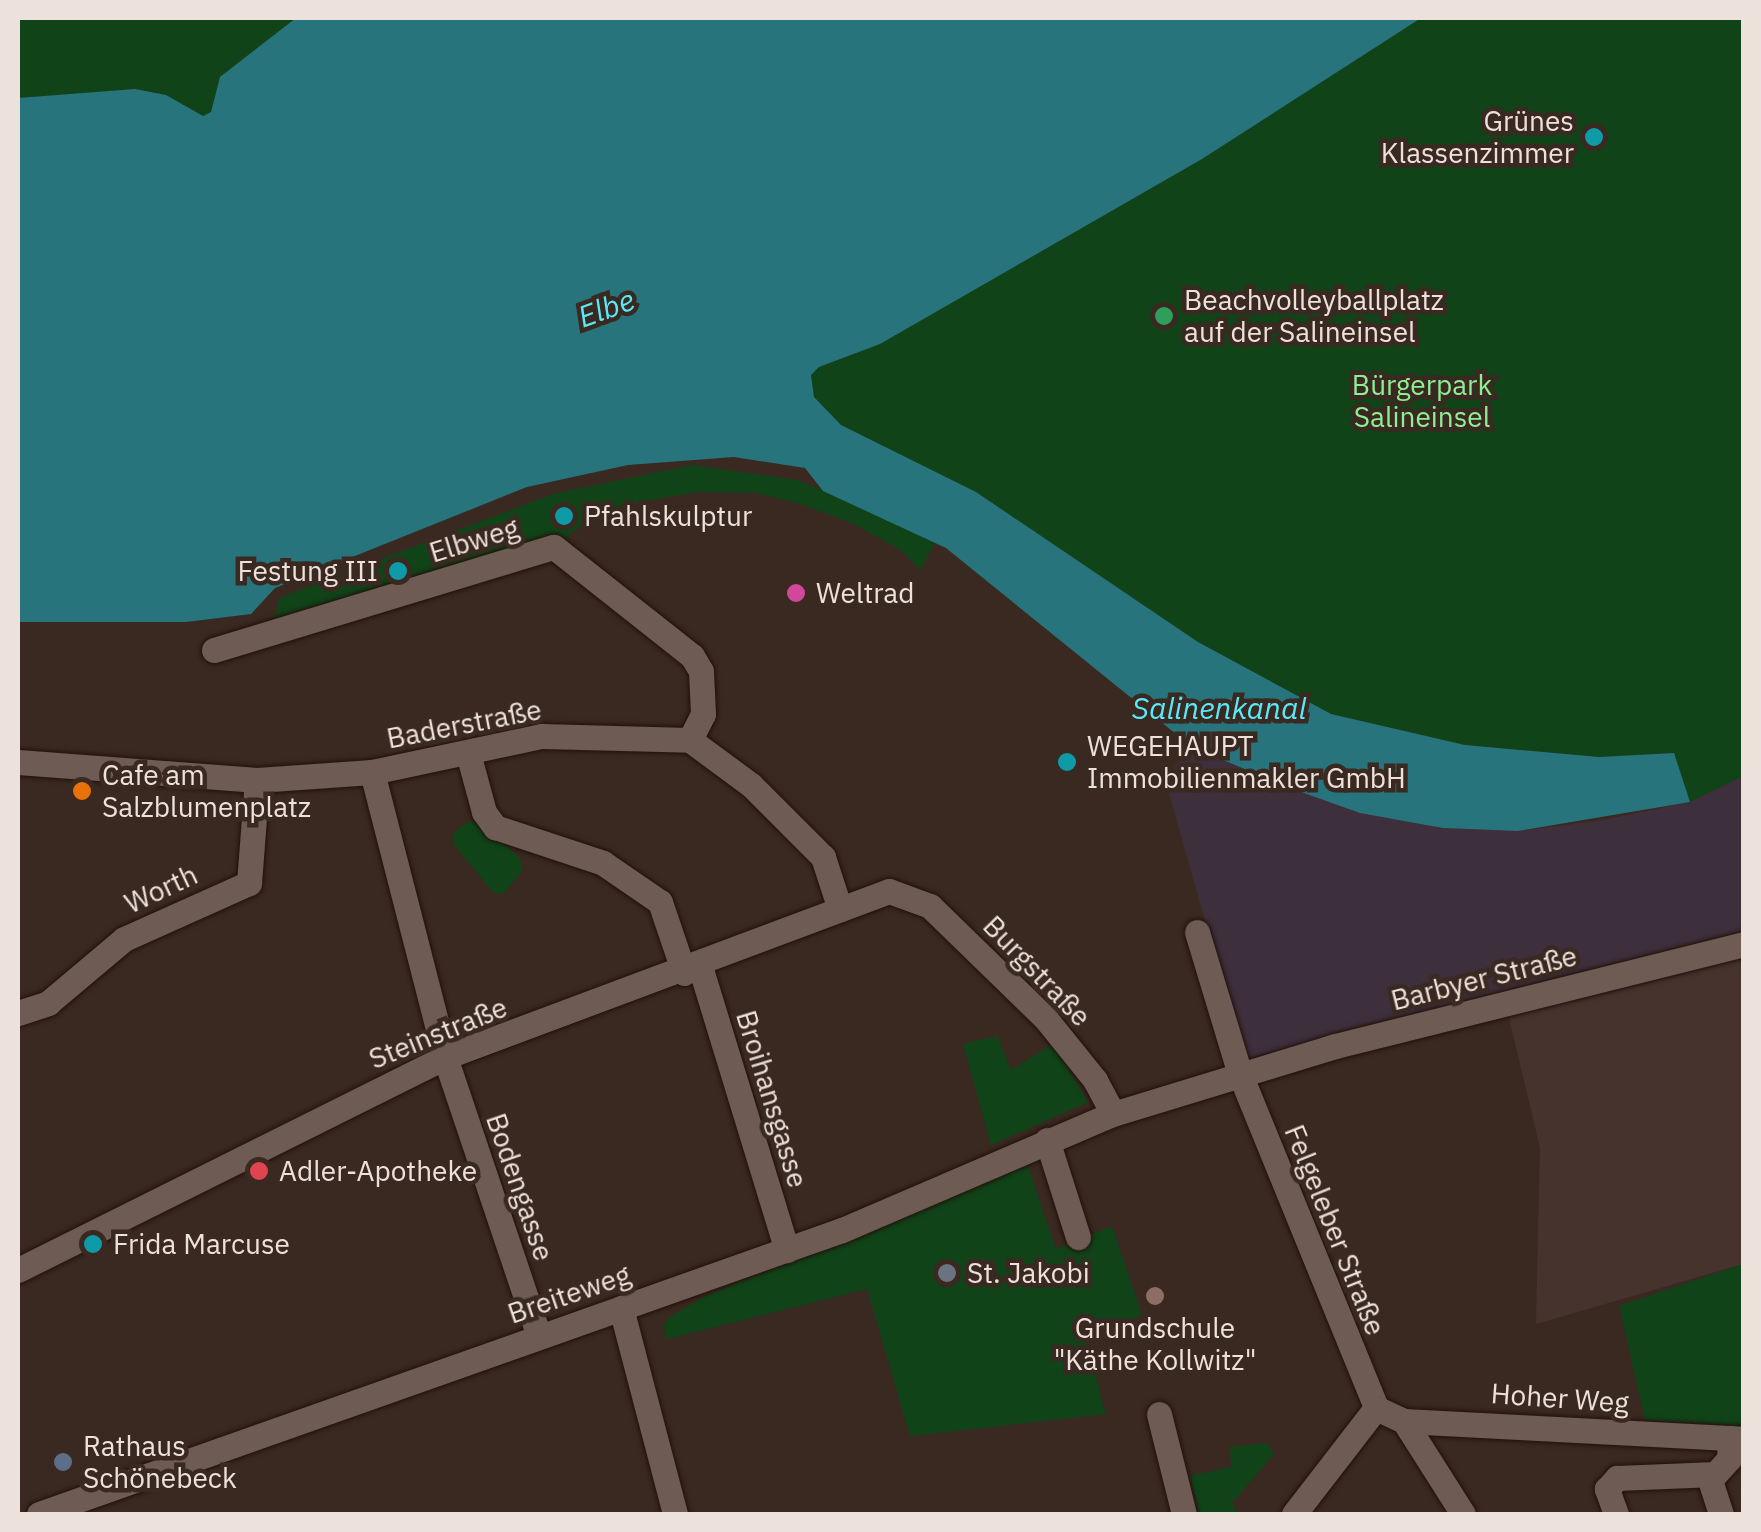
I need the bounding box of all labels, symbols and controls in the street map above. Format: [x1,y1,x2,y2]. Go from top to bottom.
place label: Grünes Klassenzimmer [1381,104,1574,170]
marker: Grünes Klassenzimmer [1583,126,1605,148]
water label: Elbe [573,281,639,335]
place label: Beachvolleyballplatz auf der Salineinsel [1184,283,1444,349]
marker: Beachvolleyballplatz auf der Salineinsel [1153,305,1175,327]
park label: Bürgerpark Salineinsel [1352,368,1492,434]
place label: Pfahlskulptur [584,499,752,533]
marker: Pfahlskulptur [553,505,575,527]
street label: Elbweg [425,511,523,569]
place label: Festung III [238,554,378,588]
marker: Festung III [387,560,409,582]
place label: Weltrad [816,576,915,610]
marker: Weltrad [785,582,807,604]
water label: Salinenkanal [1132,690,1306,726]
street label: Baderstraße [384,693,544,755]
place label: WEGEHAUPT Immobilienmakler GmbH [1087,729,1406,795]
marker: WEGEHAUPT Immobilienmakler GmbH [1056,751,1078,773]
place label: Cafe am Salzblumenplatz [102,758,311,824]
marker: Cafe am Salzblumenplatz [71,780,93,802]
street label: Worth [119,858,203,920]
street label: Burgstraße [976,909,1098,1033]
street label: Barbyer Straße [1388,939,1580,1017]
street label: Steinstraße [364,990,512,1076]
street label: Broihansgasse [729,1006,815,1192]
street label: Bodengasse [479,1109,561,1265]
street label: Felgeleber Straße [1277,1120,1393,1340]
place label: Adler-Apotheke [279,1154,477,1188]
marker: Adler-Apotheke [248,1160,270,1182]
place label: Frida Marcuse [113,1227,290,1261]
marker: Frida Marcuse [82,1233,104,1255]
place label: St. Jakobi [967,1256,1090,1290]
street label: Breiteweg [503,1257,635,1331]
marker: St. Jakobi [936,1262,958,1284]
marker: Grundschule "Käthe Kollwitz" [1144,1285,1166,1307]
place label: Grundschule "Käthe Kollwitz" [1054,1311,1256,1377]
street label: Hoher Weg [1490,1376,1630,1420]
place label: Rathaus Schönebeck [83,1429,237,1495]
marker: Rathaus Schönebeck [52,1451,74,1473]

